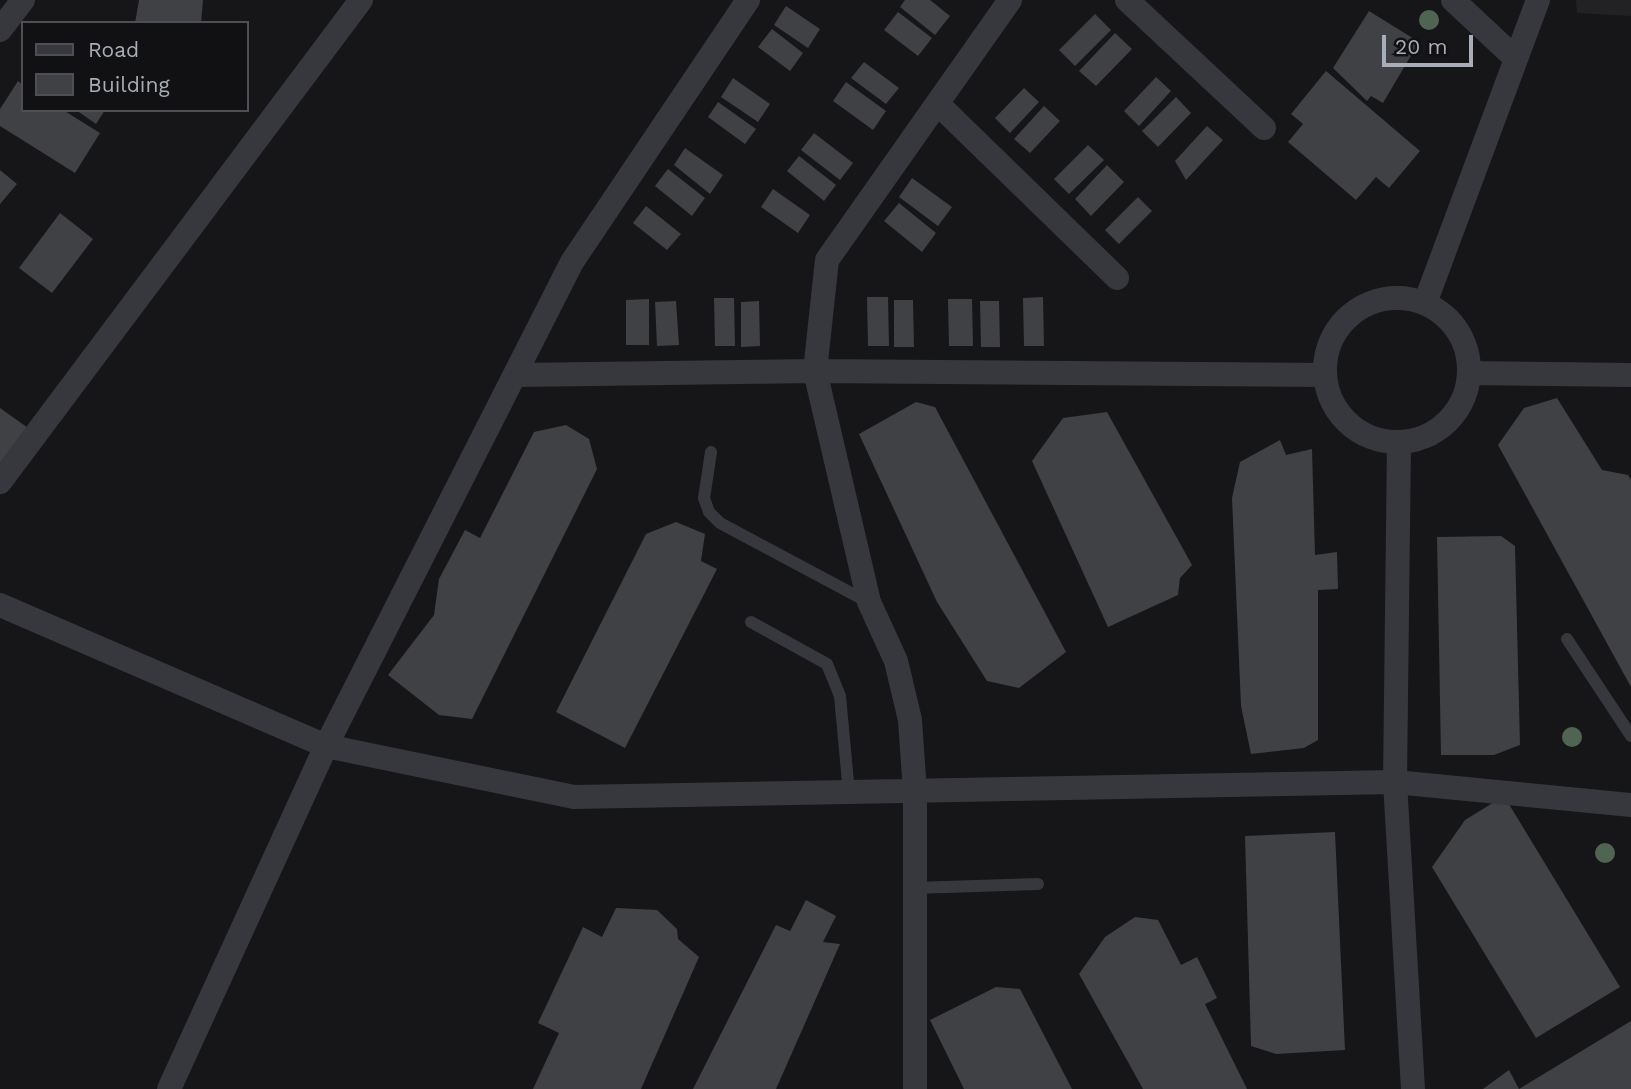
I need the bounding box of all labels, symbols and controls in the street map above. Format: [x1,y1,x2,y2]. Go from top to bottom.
legend [21,21,248,112]
scale bar [1386,21,1477,65]
text: 20 m [1395,34,1447,59]
text: Road [88,37,139,62]
text: Building [88,72,170,97]

